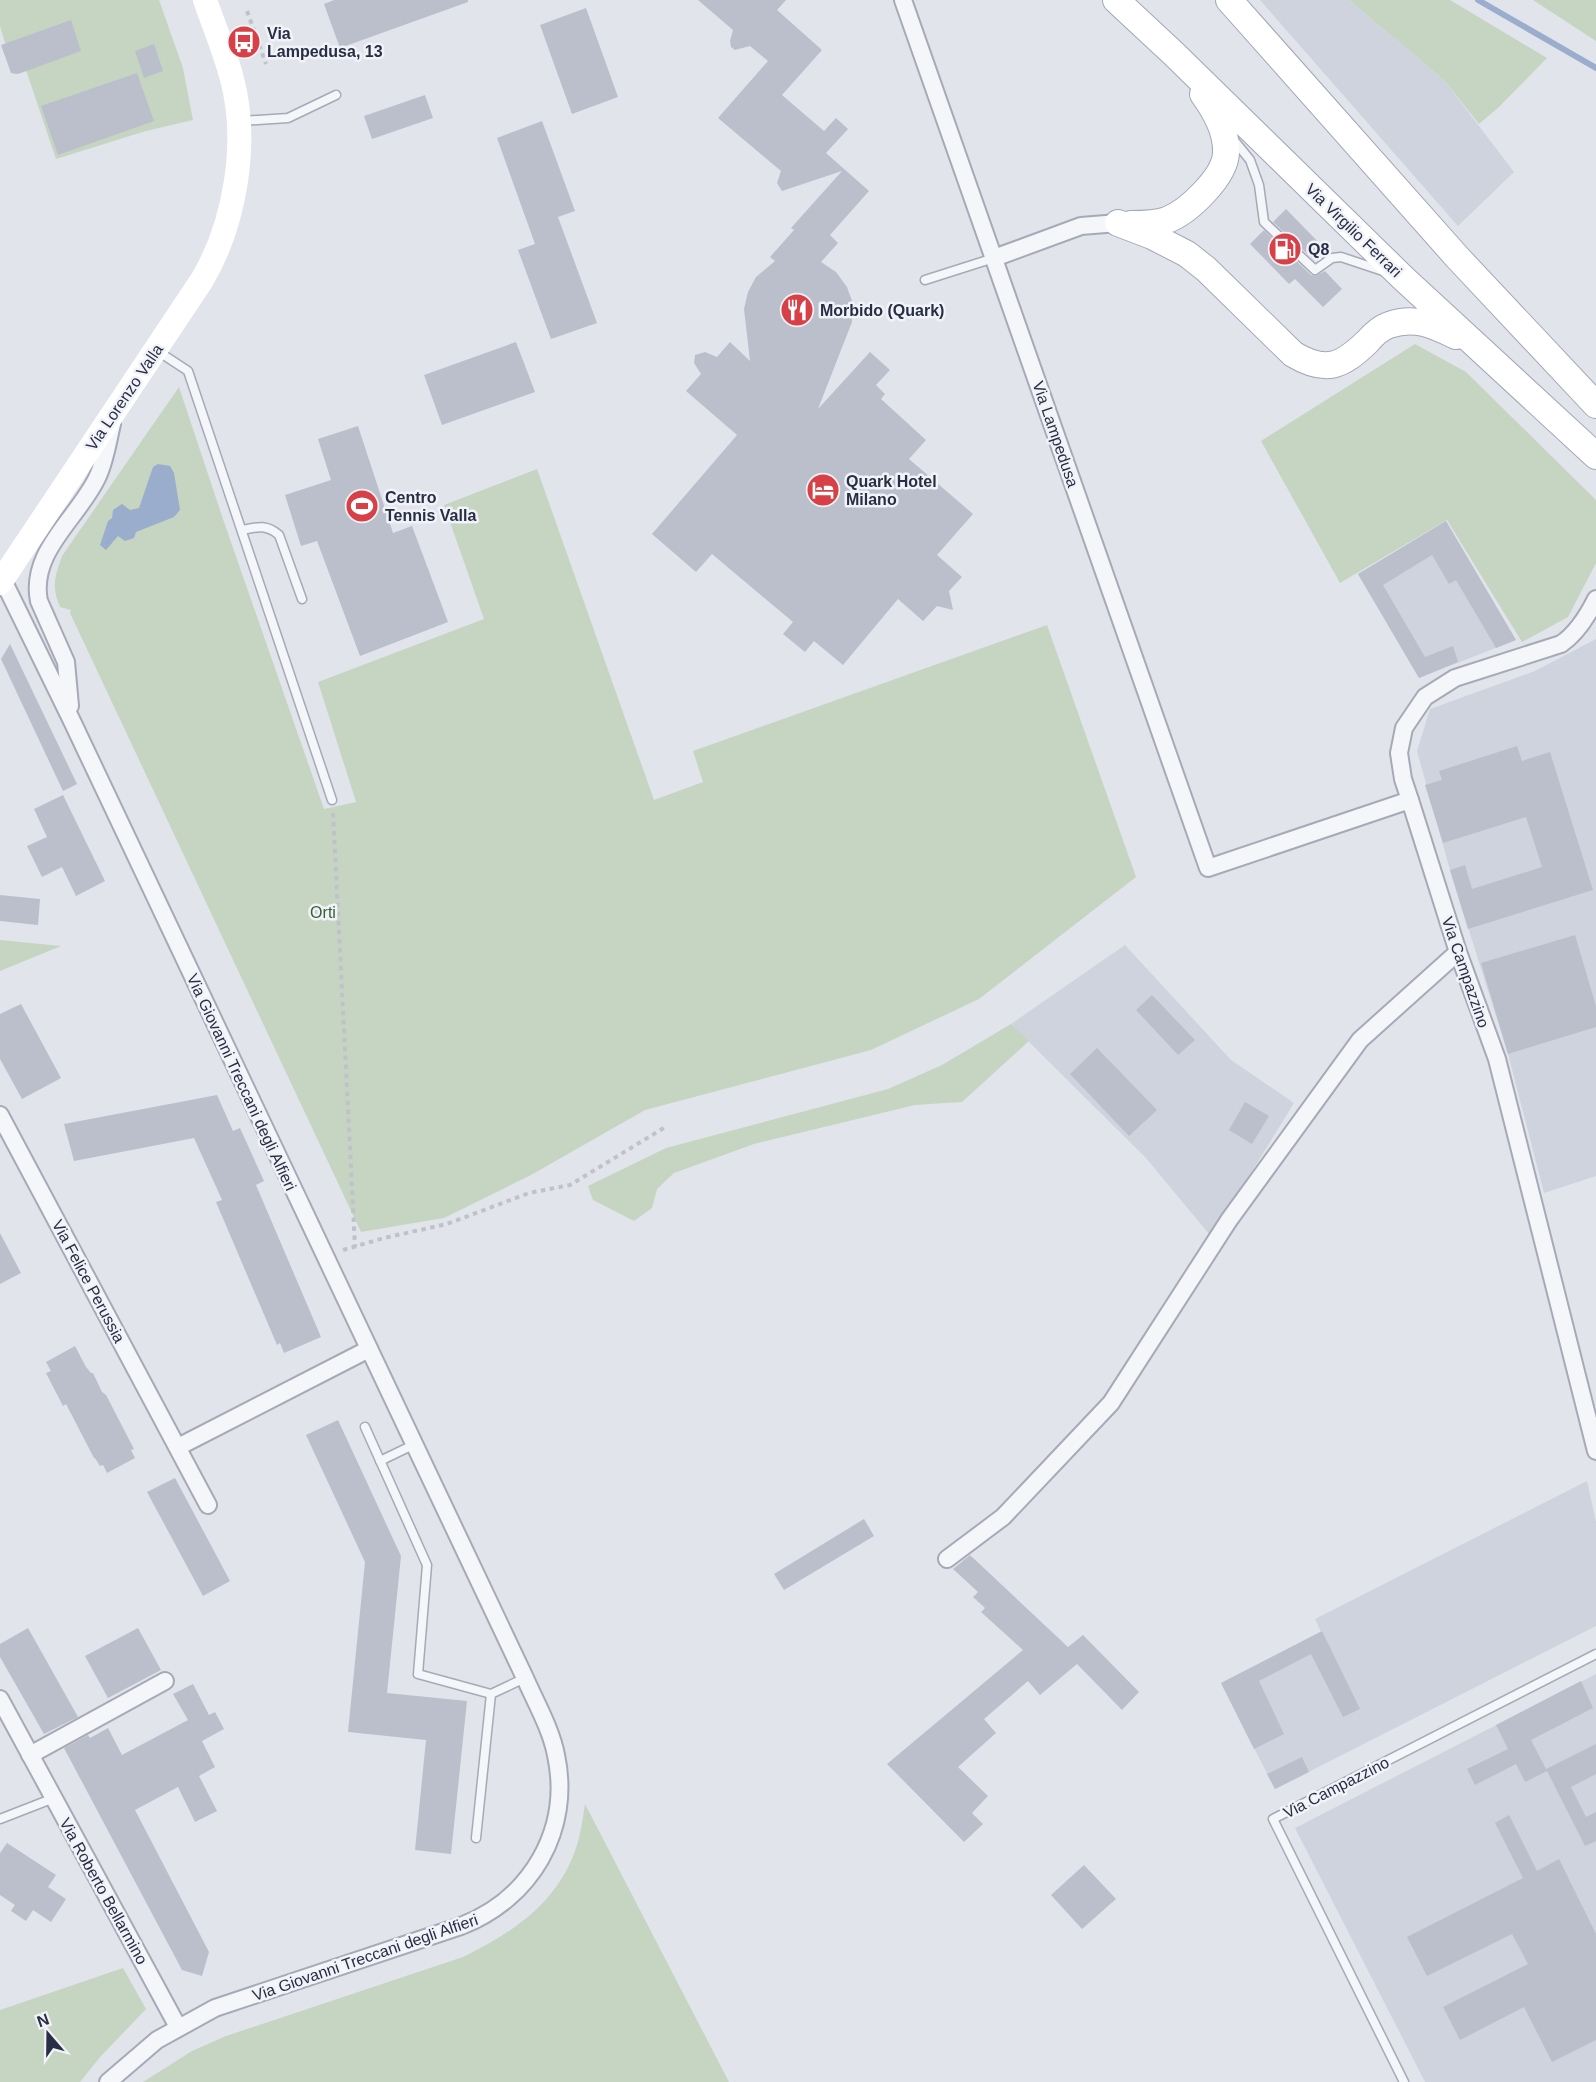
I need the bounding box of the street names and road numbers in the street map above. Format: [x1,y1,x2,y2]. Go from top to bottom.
street label: Via Virgilio Ferrari [1302,180,1405,280]
street label: Via Lorenzo Valla [83,341,166,453]
street label: Via Lampedusa [1029,379,1082,489]
street label: Via Campazzino [1439,914,1493,1030]
street label: Via Giovanni Treccani degli Alfieri [184,971,299,1193]
street label: Via Felice Perussia [49,1217,128,1346]
street label: Via Campazzino [1281,1753,1392,1821]
street label: Via Roberto Bellarmino [56,1815,151,1967]
street label: Via Giovanni Treccani degli Alfieri [250,1911,480,2004]

